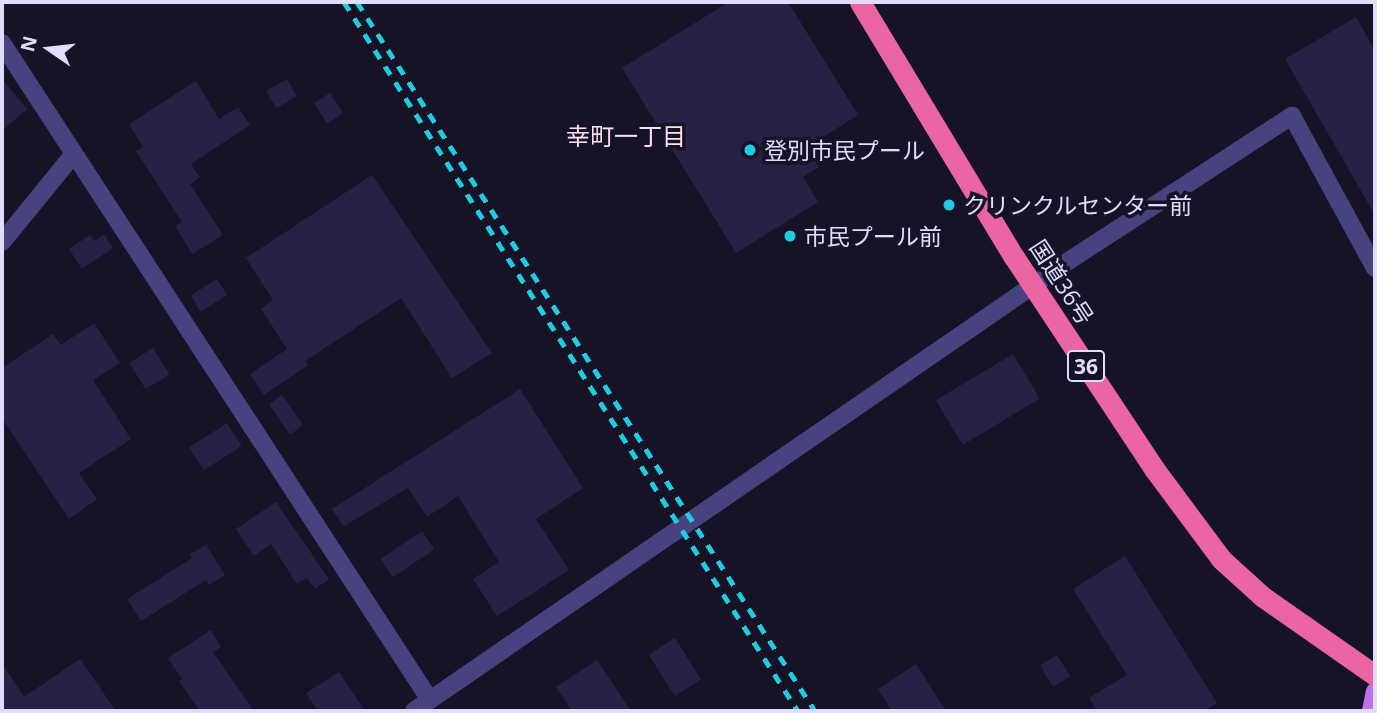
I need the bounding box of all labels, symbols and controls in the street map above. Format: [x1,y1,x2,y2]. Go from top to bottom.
north arrow [14,14,84,84]
text: N [14,33,43,55]
district label: 幸町一丁目 [566,122,686,150]
place label: 登別市民プール [764,136,925,164]
marker: 登別市民プール [742,142,758,158]
place label: クリンクルセンター前 [963,191,1193,219]
marker: クリンクルセンター前 [941,197,957,213]
place label: 市民プール前 [804,222,942,250]
marker: 市民プール前 [782,228,798,244]
street label: 国道36号 [1024,235,1100,329]
road number: 36 [1067,348,1105,384]

